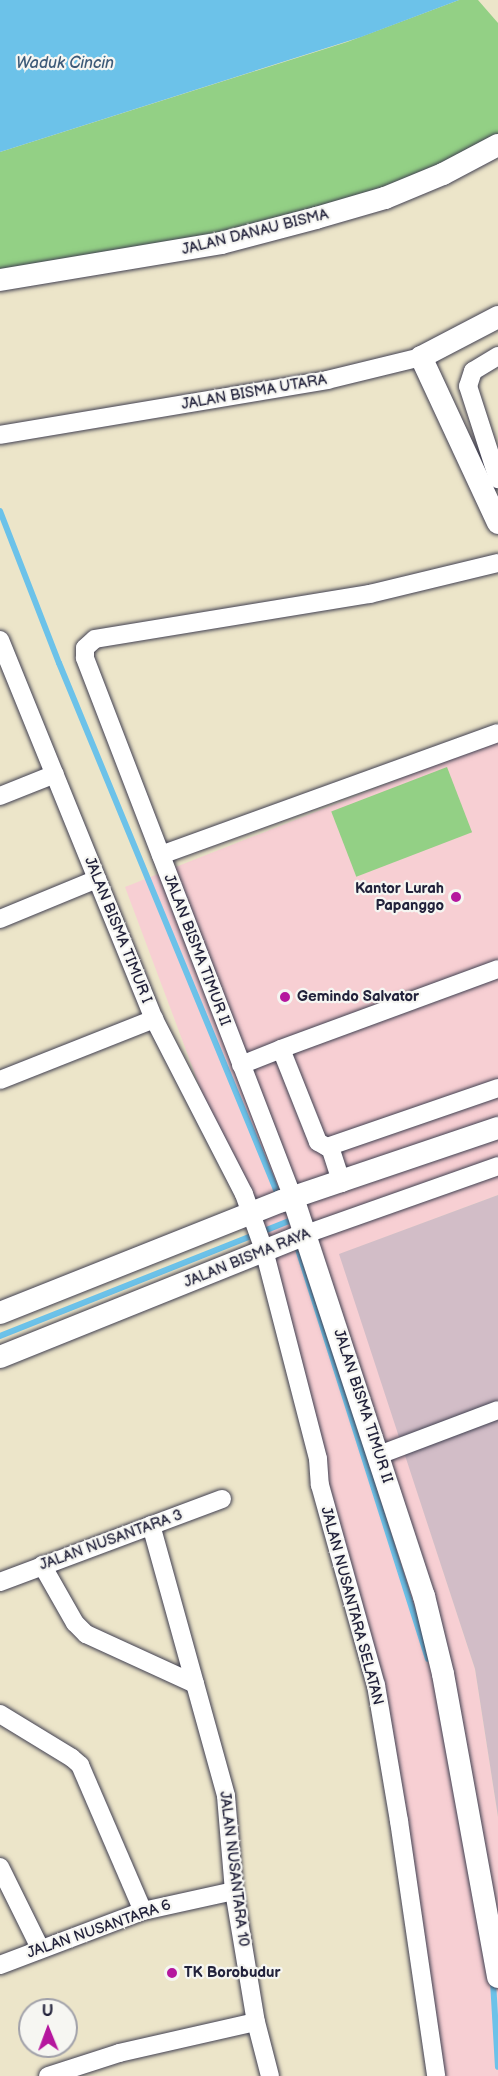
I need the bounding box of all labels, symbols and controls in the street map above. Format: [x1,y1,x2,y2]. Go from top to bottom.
water label: Waduk Cincin [16,54,114,74]
street label: JALAN DANAU BISMA [180,205,330,259]
street label: JALAN BISMA UTARA [180,370,328,414]
street label: JALAN BISMA TIMUR I [80,854,156,1006]
street label: JALAN BISMA TIMUR II [160,872,234,1028]
place label: Kantor Lurah Papanggo [355,879,444,914]
marker: Kantor Lurah Papanggo [449,890,463,904]
place label: Gemindo Salvator [297,988,419,1006]
marker: Gemindo Salvator [278,990,292,1004]
street label: JALAN BISMA RAYA [181,1224,313,1292]
street label: JALAN BISMA TIMUR II [330,1327,396,1485]
street label: JALAN NUSANTARA SELATAN [317,1505,387,1707]
street label: JALAN NUSANTARA 3 [37,1506,185,1574]
street label: JALAN NUSANTARA 10 [216,1790,252,1948]
street label: JALAN NUSANTARA 6 [25,1896,173,1962]
place label: TK Borobudur [184,1964,280,1982]
marker: TK Borobudur [165,1966,179,1980]
north arrow [18,1998,78,2058]
text: U [42,2002,54,2021]

